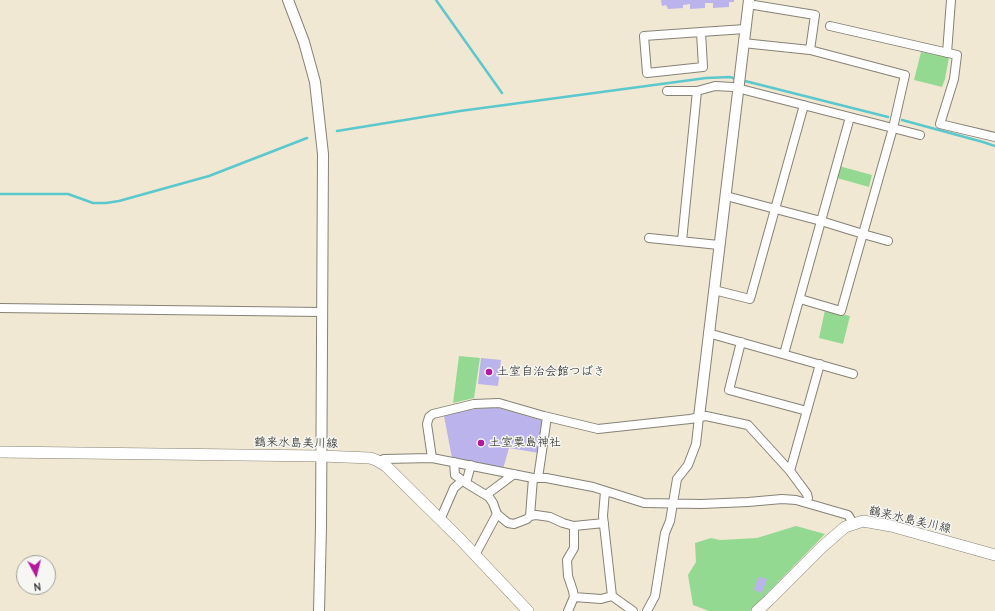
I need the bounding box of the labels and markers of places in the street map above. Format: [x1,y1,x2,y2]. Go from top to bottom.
place label: 土室自治会館つばき [497,365,605,379]
marker: 土室自治会館つばき [484,367,494,377]
place label: 土室粟島神社 [489,436,561,450]
marker: 土室粟島神社 [476,438,486,448]

